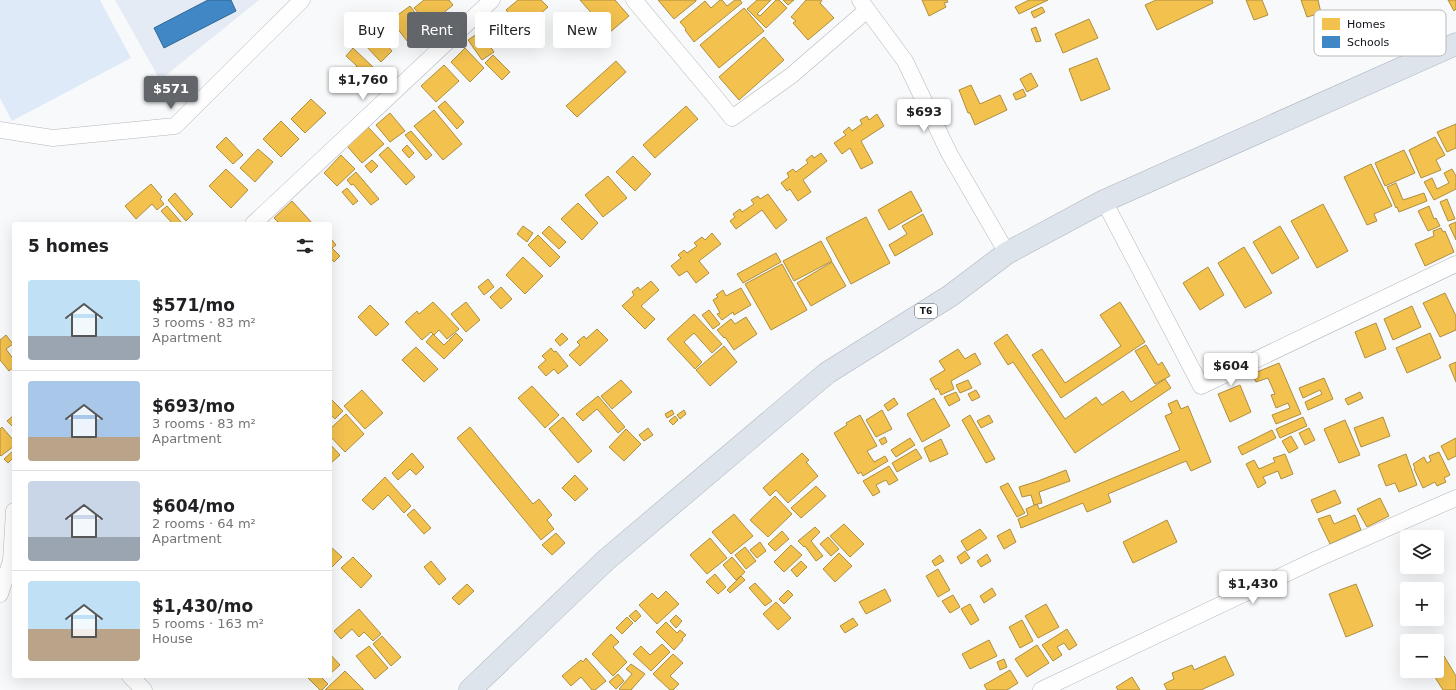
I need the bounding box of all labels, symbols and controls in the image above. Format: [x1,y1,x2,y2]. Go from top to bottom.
legend [1314,10,1446,56]
chip: Buy [344,12,399,48]
chip: Rent [407,12,467,48]
chip: Filters [475,12,545,48]
chip: New [553,12,611,48]
text: Homes [1347,18,1385,31]
text: Schools [1347,36,1390,49]
pin: $1,760 [330,67,396,101]
text: $1,760 [338,72,388,87]
pin: $571 [147,76,195,110]
text: $571 [153,81,189,96]
pin: $693 [900,99,948,133]
text: $693 [906,104,942,119]
icon: filters [294,235,316,257]
text: 5 homes [28,236,109,256]
text: $571/mo [152,295,235,315]
icon: home [60,296,108,344]
road number: T6 [915,304,937,318]
text: 3 rooms · 83 m² [152,315,256,330]
text: Apartment [152,330,222,345]
pin: $604 [1207,353,1255,387]
text: $604 [1213,358,1249,373]
text: $693/mo [152,396,235,416]
icon: home [60,397,108,445]
text: 3 rooms · 83 m² [152,416,256,431]
text: Apartment [152,431,222,446]
text: $604/mo [152,496,235,516]
icon: home [60,497,108,545]
text: 2 rooms · 64 m² [152,516,256,531]
map controls [1400,530,1444,678]
button: layers [1400,530,1444,574]
text: Apartment [152,531,222,546]
pin: $1,430 [1220,571,1286,605]
text: $1,430 [1228,576,1278,591]
button: + [1400,582,1444,626]
text: $1,430/mo [152,596,253,616]
icon: home [60,597,108,645]
text: 5 rooms · 163 m² [152,616,264,631]
text: House [152,631,193,646]
button: − [1400,634,1444,678]

